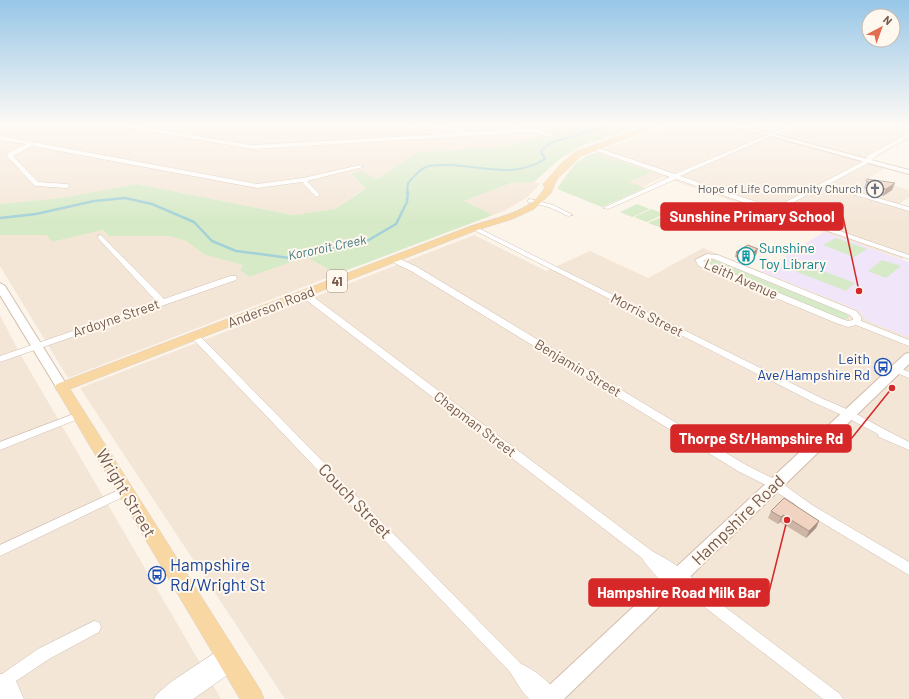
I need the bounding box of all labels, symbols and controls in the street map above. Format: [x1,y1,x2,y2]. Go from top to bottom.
north arrow [861,8,901,48]
text: N [881,13,895,27]
church icon: Hope of Life Community Church [865,179,885,199]
place label: Hope of Life Community Church [698,181,862,195]
callout: Sunshine Primary School [661,203,843,230]
text: Sunshine Primary School [669,207,835,225]
water label: Kororoit Creek [286,231,368,263]
place label: Sunshine Toy Library [759,239,826,272]
building icon: Sunshine Toy Library [736,246,756,266]
street label: Leith Avenue [702,255,781,302]
road number: 41 [327,270,347,292]
street label: Anderson Road [225,282,317,331]
street label: Morris Street [608,289,686,340]
street label: Ardoyne Street [70,295,162,340]
street label: Benjamin Street [532,335,625,400]
place label: Leith Ave/Hampshire Rd [757,350,870,383]
bus stop icon: Leith Ave/Hampshire Rd [873,357,893,377]
street label: Chapman Street [431,387,520,460]
callout: Thorpe St/Hampshire Rd [671,425,851,452]
text: Thorpe St/Hampshire Rd [679,429,843,447]
street label: Wright Street [93,445,161,540]
street label: Couch Street [315,459,396,542]
street label: Hampshire Road [687,470,788,569]
place label: Hampshire Rd/Wright St [170,554,266,594]
bus stop icon: Hampshire Rd/Wright St [147,565,167,585]
callout: Hampshire Road Milk Bar [589,579,769,606]
text: Hampshire Road Milk Bar [597,583,761,601]

